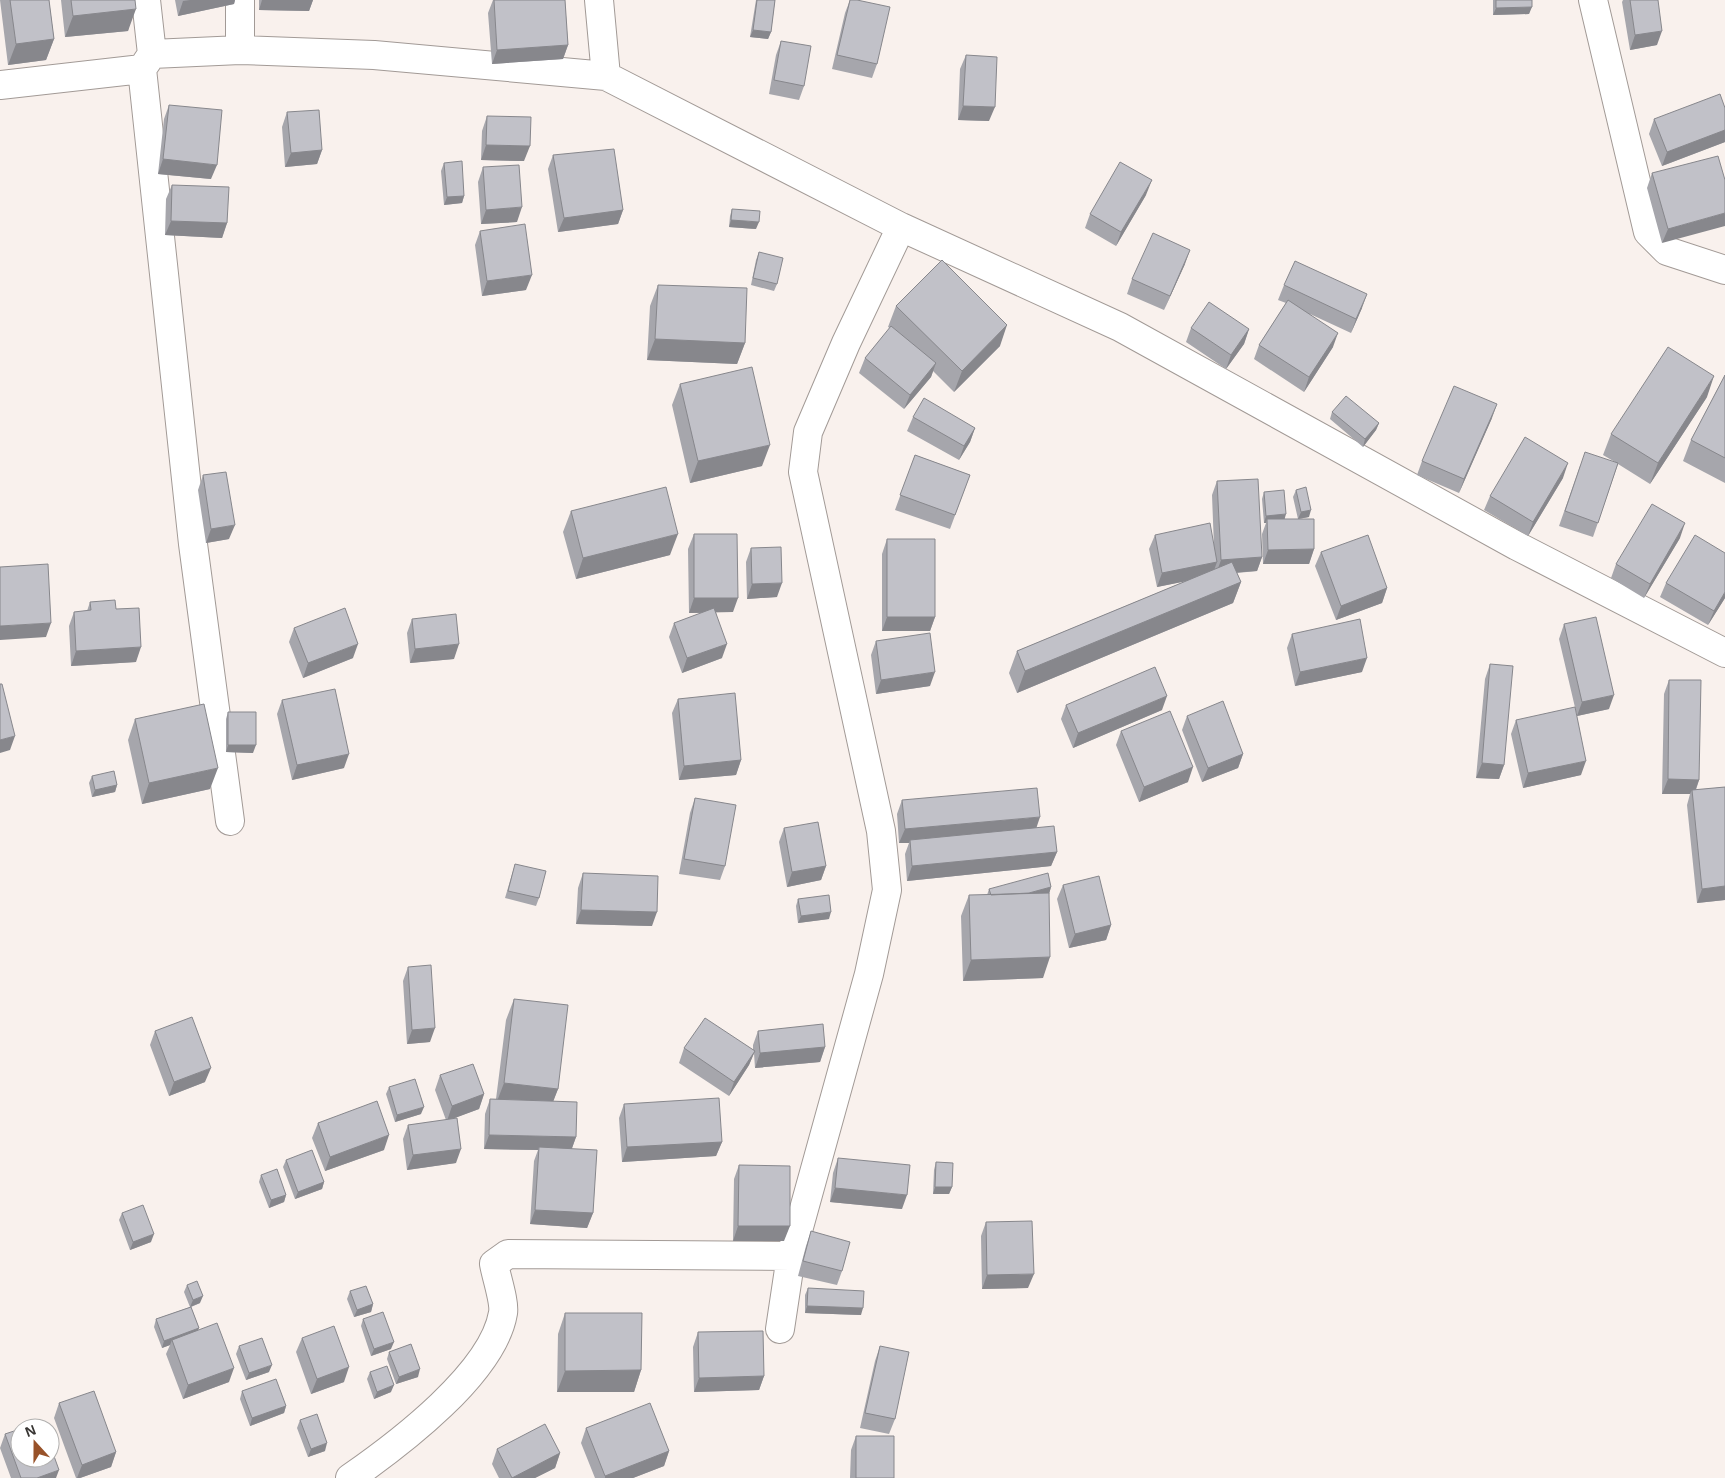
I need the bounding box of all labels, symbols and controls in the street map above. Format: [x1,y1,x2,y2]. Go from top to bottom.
north arrow [10,1418,60,1468]
text: N [23,1422,38,1440]

